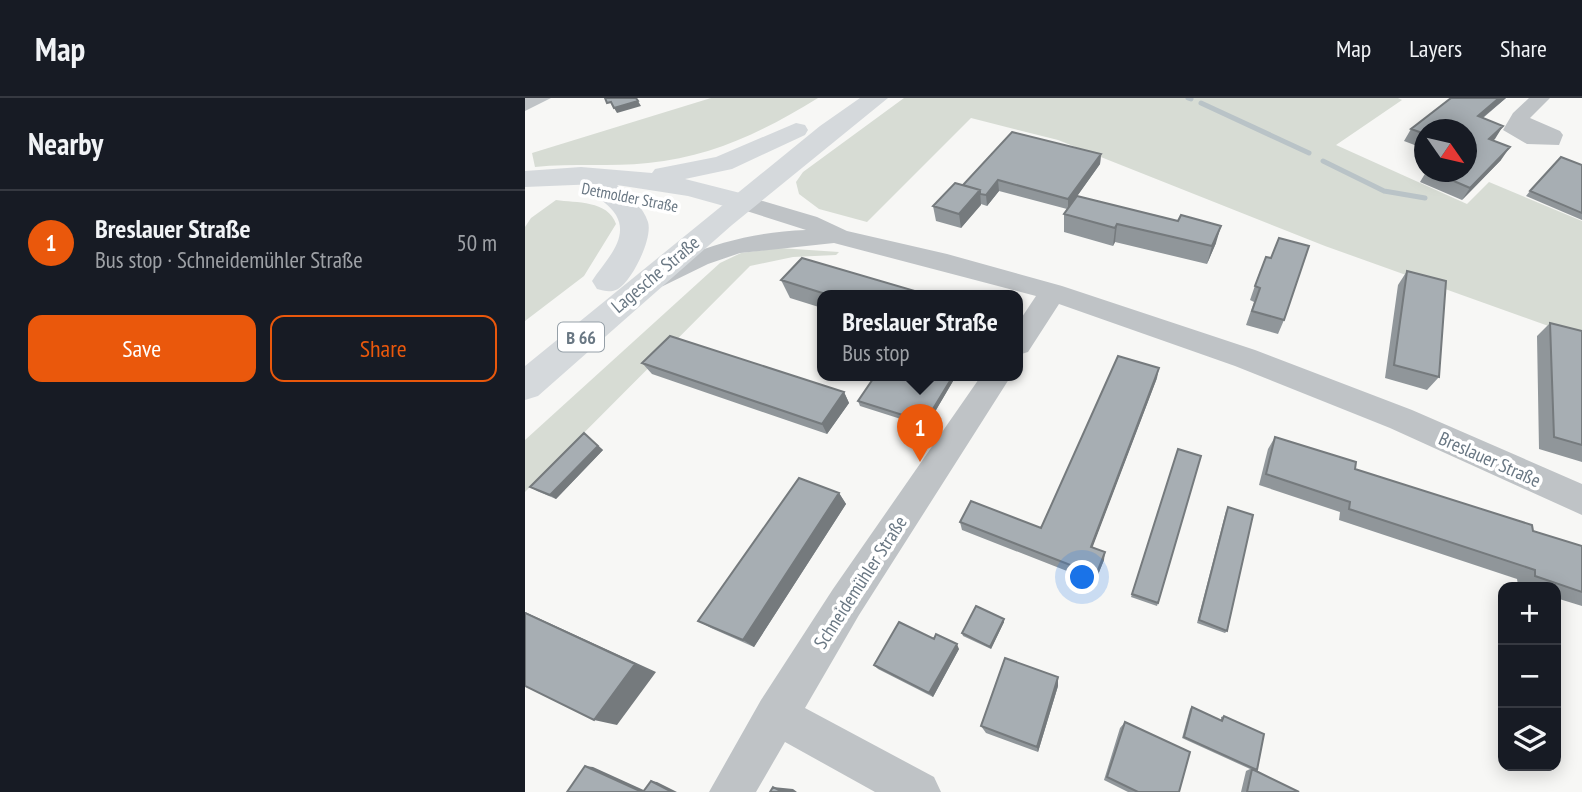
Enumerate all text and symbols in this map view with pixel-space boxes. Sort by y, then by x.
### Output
text: Map [35,27,85,70]
text: Map [1336,33,1371,64]
text: Layers [1409,33,1462,64]
text: Share [1500,33,1547,64]
north arrow [1414,119,1477,182]
text: Nearby [28,124,103,163]
street label: Detmolder Straße [580,178,680,216]
text: Breslauer Straße [95,212,251,245]
text: 1 [46,228,57,257]
text: 50 m [456,228,497,257]
street label: Lagesche Straße [606,230,704,318]
text: Bus stop · Schneidemühler Straße [95,245,363,274]
popup [817,290,1023,381]
text: Breslauer Straße [842,305,998,338]
button: Save [28,315,256,382]
button: Share [270,315,497,382]
road number: B 66 [558,323,604,352]
text: Bus stop [842,338,909,367]
pin: 1 [897,404,943,462]
street label: Breslauer Straße [1435,426,1545,492]
street label: Schneidemühler Straße [808,511,912,653]
your location [1065,560,1099,594]
map controls [1498,582,1561,771]
button: + [1498,582,1561,645]
button: − [1498,645,1561,708]
button: layers [1498,708,1561,771]

